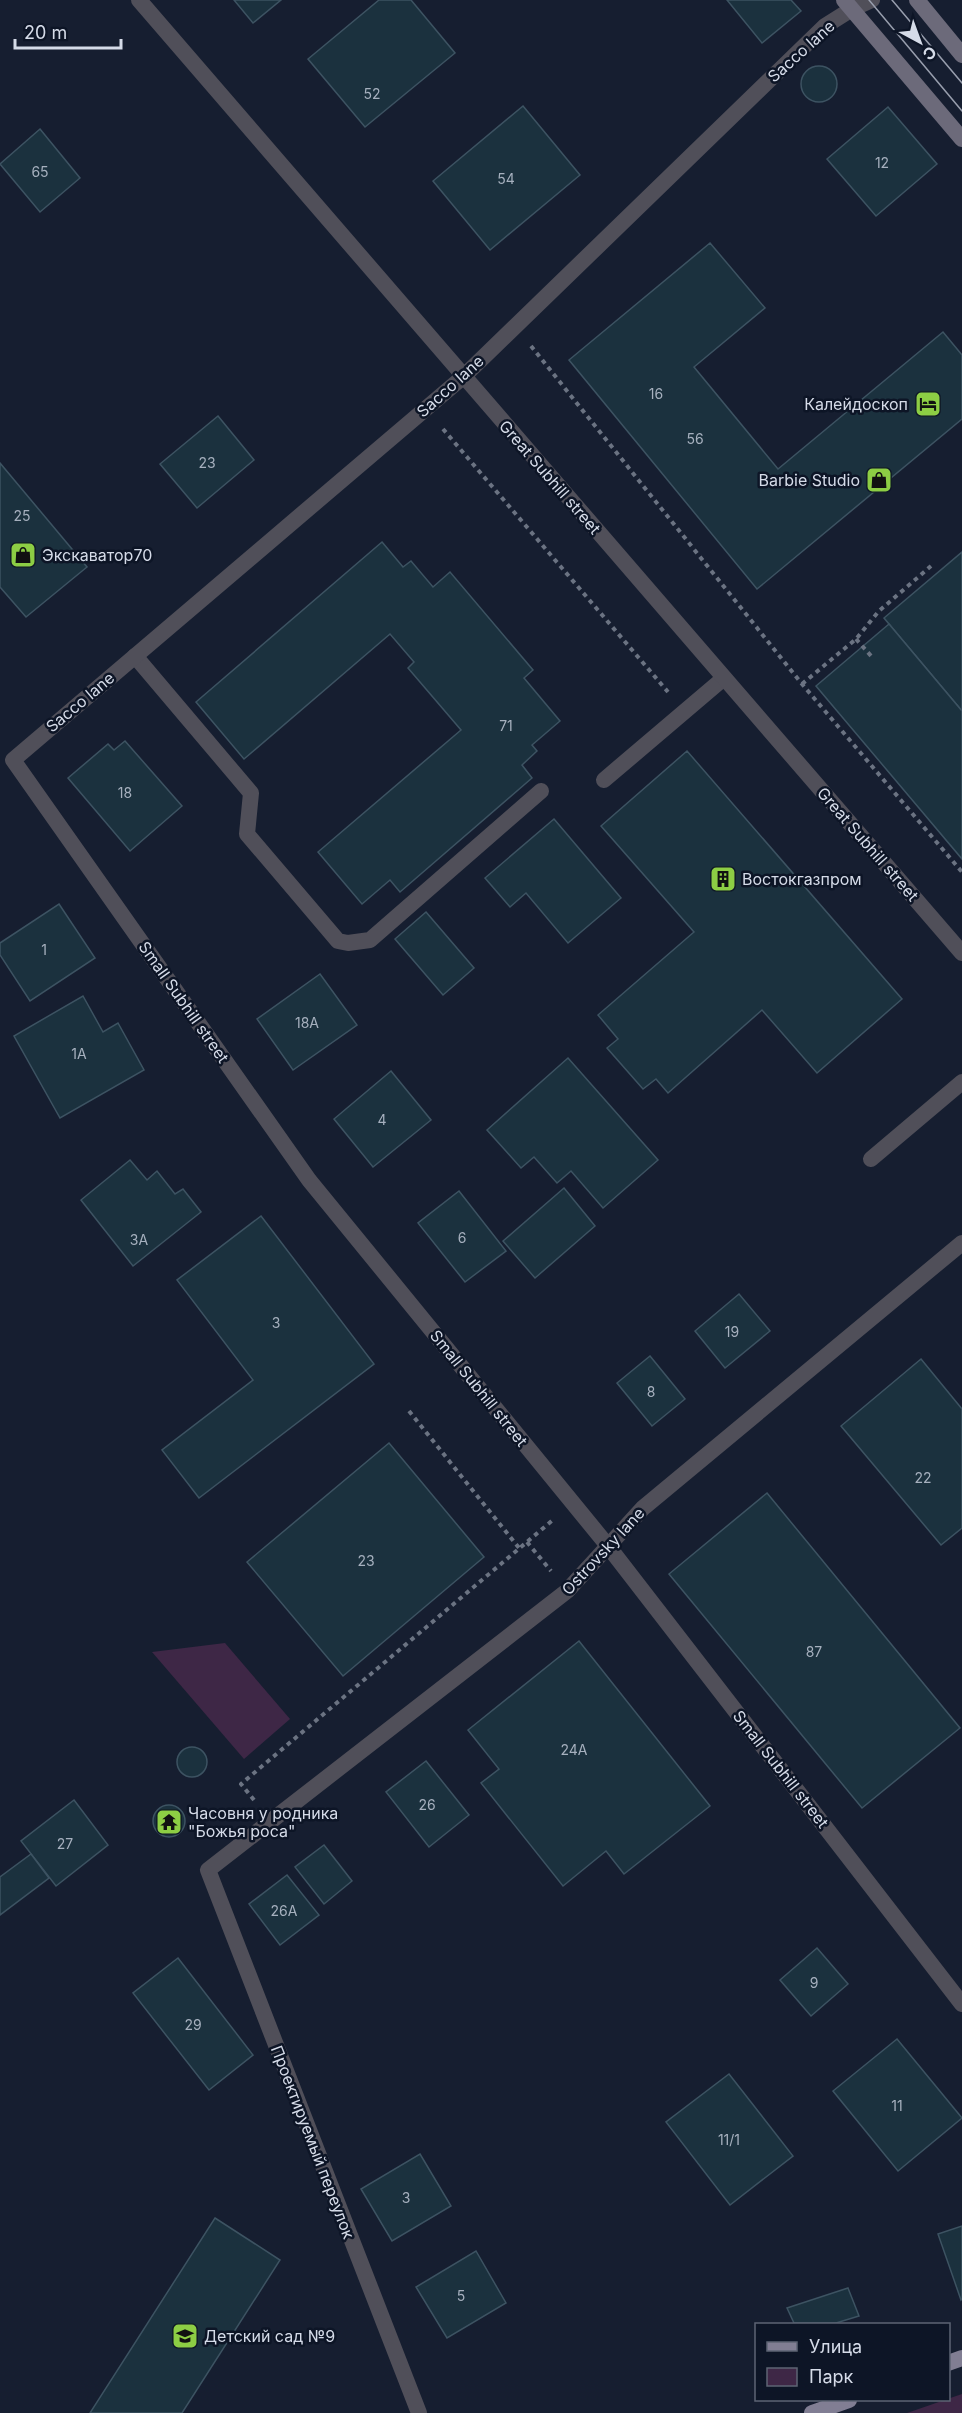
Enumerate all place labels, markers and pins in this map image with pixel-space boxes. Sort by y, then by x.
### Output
hotel icon: Калейдоскоп [913,389,943,419]
place label: Калейдоскоп [804,394,908,414]
shop icon: Barbie Studio [864,465,894,495]
place label: Barbie Studio [759,470,860,490]
shop icon: Экскаватор70 [8,540,38,570]
place label: Экскаватор70 [42,545,152,565]
building icon: Востокгазпром [708,864,738,894]
place label: Востокгазпром [742,869,862,889]
place label: Часовня у родника "Божья роса" [188,1803,338,1841]
temple icon: Часовня у родника "Божья роса" [154,1807,184,1837]
school or university icon: Детский сад №9 [170,2321,200,2351]
place label: Детский сад №9 [204,2326,335,2346]

